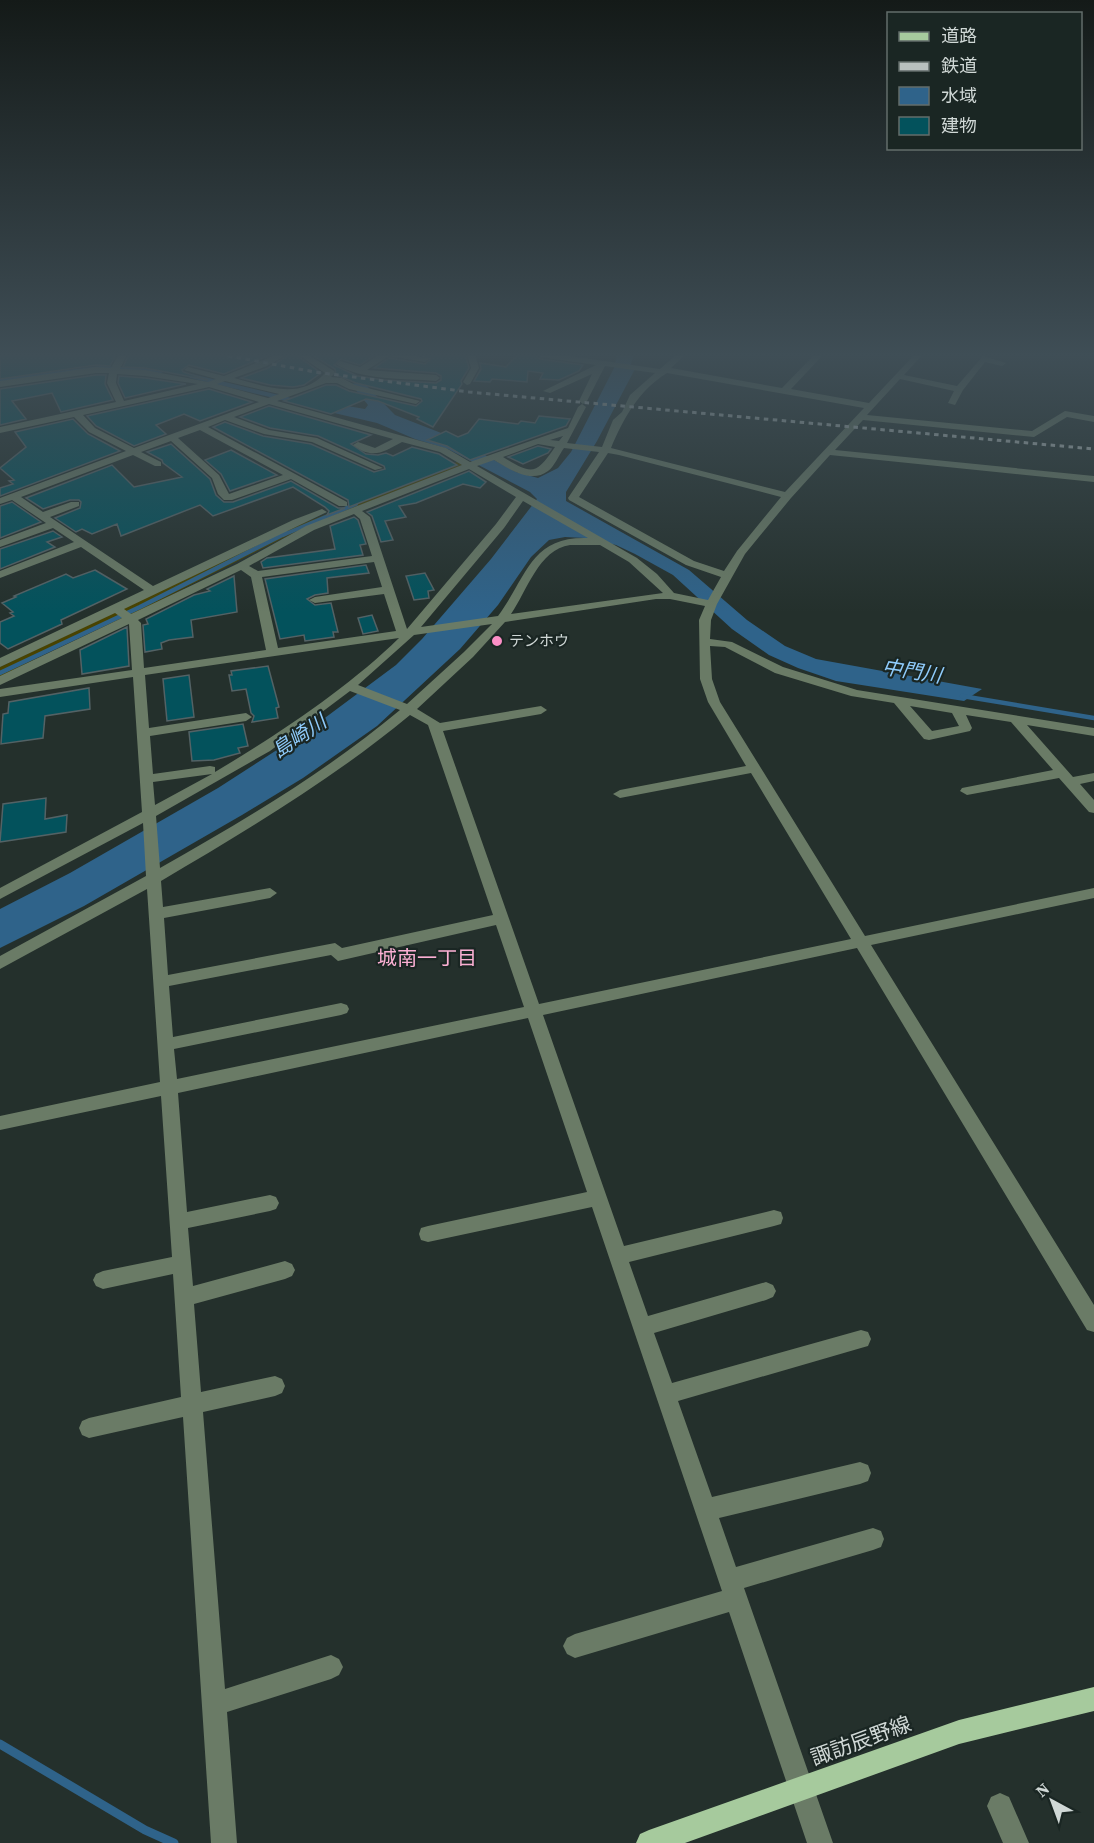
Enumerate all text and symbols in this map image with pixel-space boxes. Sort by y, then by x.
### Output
legend [887,12,1082,150]
text: 道路 [941,23,977,48]
text: 鉄道 [941,53,977,78]
text: 水域 [941,83,977,108]
text: 建物 [941,113,977,138]
place label: テンホウ [509,630,569,651]
marker: テンホウ [490,634,504,648]
water label: 中門川 [880,652,946,690]
water label: 島崎川 [266,706,333,764]
district label: 城南一丁目 [377,944,477,972]
street label: 諏訪辰野線 [807,1709,915,1772]
north arrow [1022,1771,1082,1831]
text: N [1031,1777,1054,1802]

